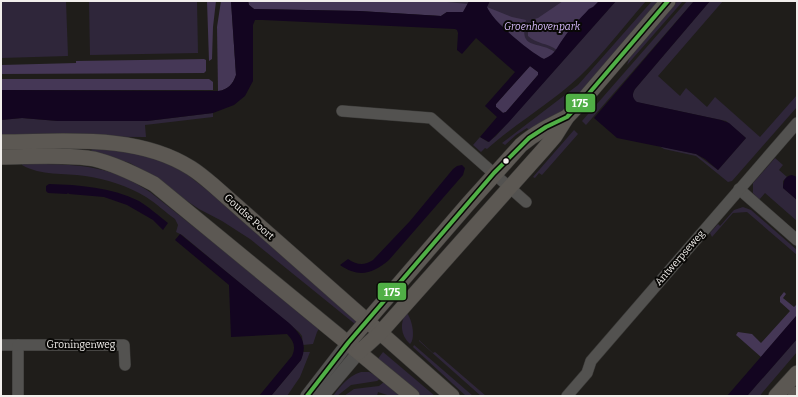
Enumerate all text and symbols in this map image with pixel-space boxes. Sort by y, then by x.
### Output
park label: Groenhovenpark [504,21,581,33]
line badge: 175 [565,93,596,113]
text: 175 [572,97,588,110]
unlabelled marker [501,156,511,166]
street label: Goudse Poort [222,192,277,243]
street label: Antwerpseweg [653,228,707,288]
line badge: 175 [377,282,407,301]
text: 175 [384,286,400,299]
street label: Groningenweg [47,339,116,351]

